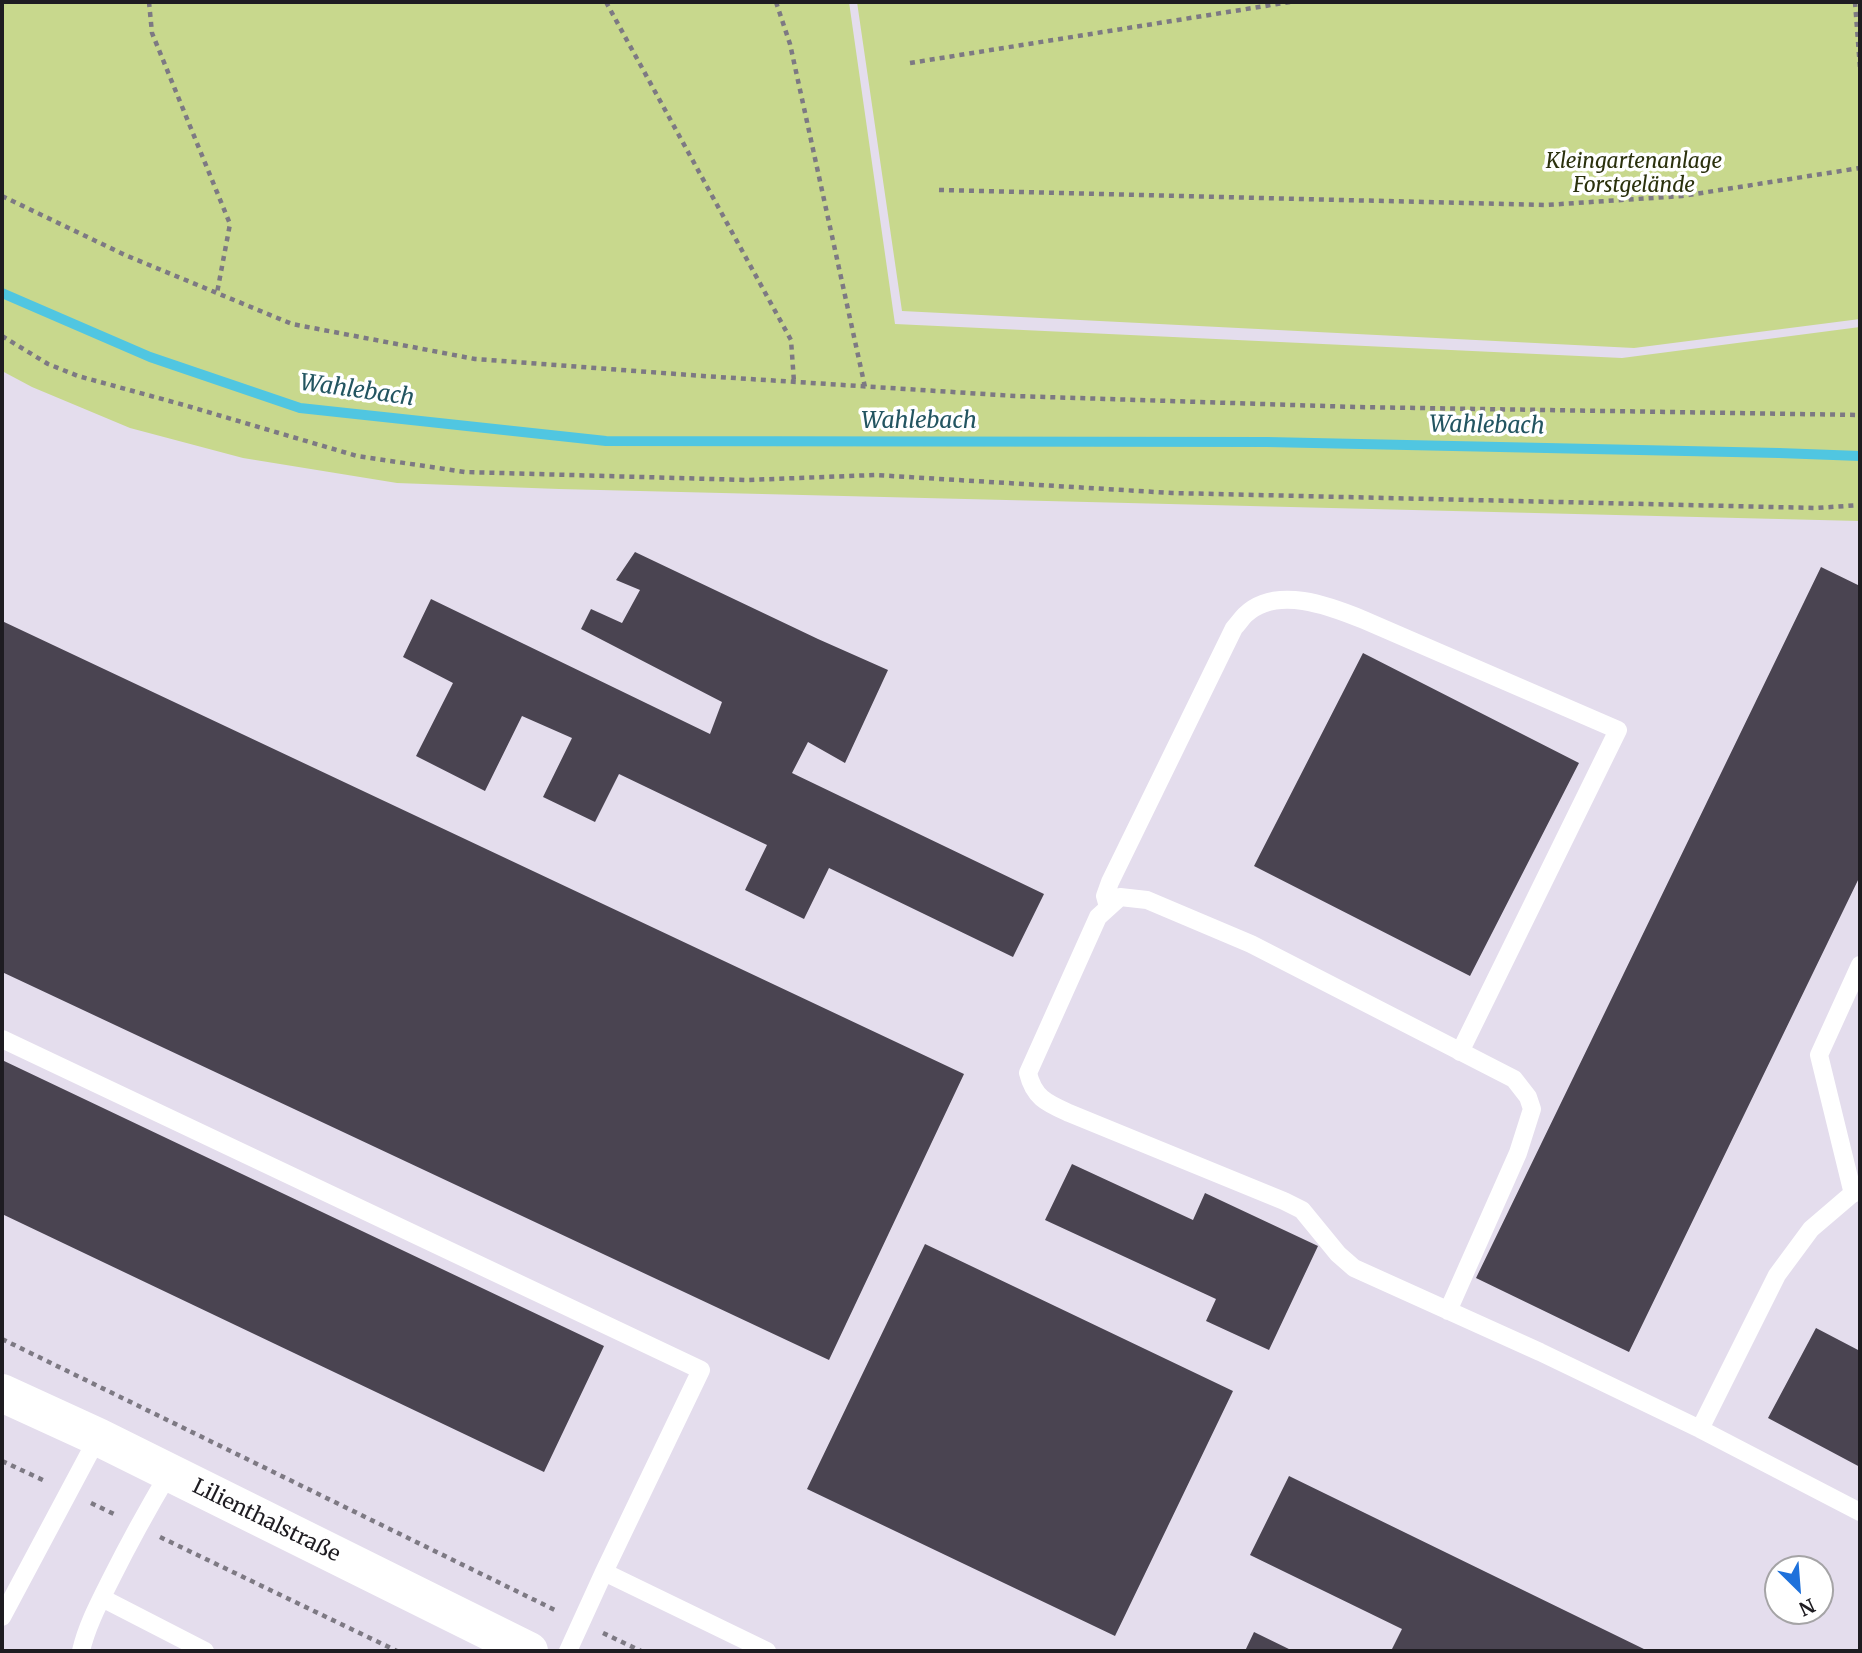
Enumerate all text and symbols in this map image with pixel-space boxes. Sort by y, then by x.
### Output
park label: Kleingartenanlage Forstgelände [1546,149,1722,199]
water label: Wahlebach [298,369,416,413]
water label: Wahlebach [861,407,977,435]
water label: Wahlebach [1429,411,1545,441]
street label: Lilienthalstraße [188,1474,344,1568]
north arrow [1764,1555,1834,1625]
text: N [1795,1593,1819,1621]

